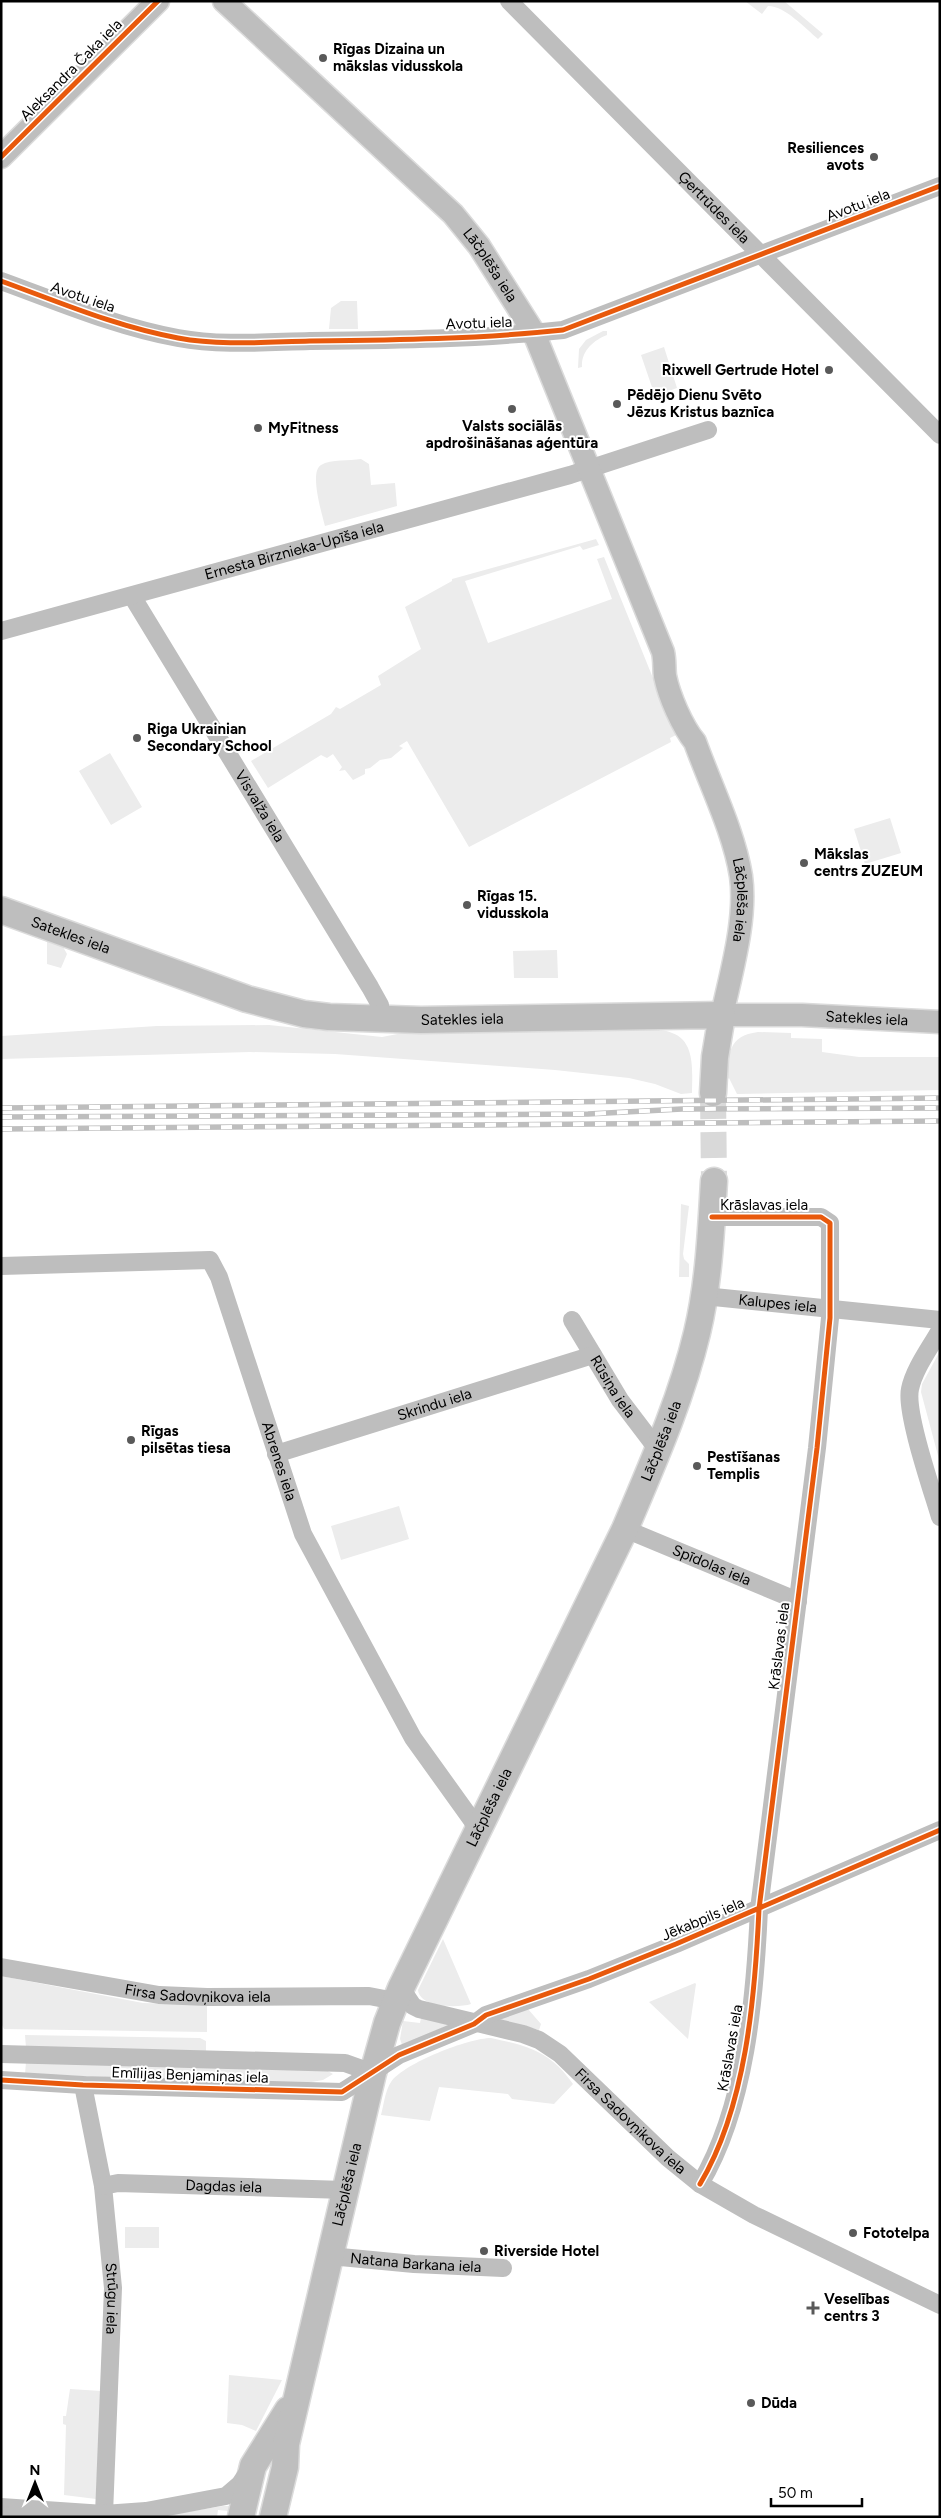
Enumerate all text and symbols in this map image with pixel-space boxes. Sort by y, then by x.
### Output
street label: Aleksandra Čaka iela [16,15,126,125]
place label: Rīgas Dizaina un mākslas vidusskola [333,40,463,75]
marker: Rīgas Dizaina un mākslas vidusskola [317,52,329,64]
place label: Resiliences avots [787,139,864,174]
marker: Resiliences avots [868,151,880,163]
street label: Ģertrūdes iela [674,168,754,247]
street label: Avotu iela [824,185,892,225]
street label: Lāčplēša iela [459,224,521,305]
street label: Avotu iela [49,278,117,316]
street label: Avotu iela [445,313,513,333]
place label: Rixwell Gertrude Hotel [662,361,819,379]
marker: Rixwell Gertrude Hotel [823,364,835,376]
place label: Pēdējo Dienu Svēto Jēzus Kristus baznīca [627,386,774,421]
marker: Pēdējo Dienu Svēto Jēzus Kristus baznīca [611,398,623,410]
marker: Valsts sociālās apdrošināšanas aģentūra [506,403,518,415]
place label: Valsts sociālās apdrošināšanas aģentūra [426,417,598,452]
place label: MyFitness [268,419,339,437]
marker: MyFitness [252,422,264,434]
street label: Ernesta Birznieka-Upīša iela [203,518,386,584]
place label: Riga Ukrainian Secondary School [147,720,272,755]
marker: Riga Ukrainian Secondary School [131,732,143,744]
street label: Visvalža iela [231,767,289,845]
place label: Mākslas centrs ZUZEUM [814,845,923,880]
street label: Lāčplēša iela [729,856,751,944]
marker: Mākslas centrs ZUZEUM [798,857,810,869]
place label: Rīgas 15. vidusskola [477,887,549,922]
marker: Rīgas 15. vidusskola [461,899,473,911]
street label: Satekles iela [29,913,113,958]
street label: Satekles iela [825,1007,909,1029]
street label: Satekles iela [421,1010,504,1029]
street label: Krāslavas iela [720,1196,808,1214]
street label: Kalupes iela [737,1291,818,1316]
street label: Rūsiņa iela [586,1352,639,1421]
street label: Skrindu iela [395,1384,474,1425]
street label: Lāčplēša iela [637,1398,685,1484]
street label: Abrenes iela [258,1419,300,1503]
place label: Rīgas pilsētas tiesa [141,1422,231,1457]
marker: Rīgas pilsētas tiesa [125,1434,137,1446]
place label: Pestīšanas Templis [707,1448,780,1483]
marker: Pestīšanas Templis [691,1460,703,1472]
street label: Spīdolas iela [670,1541,754,1589]
street label: Krāslavas iela [765,1601,793,1691]
street label: Lāčplēša iela [462,1765,516,1850]
street label: Jēkabpils iela [659,1893,747,1945]
street label: Firsa Sadovņikova iela [123,1980,271,2006]
street label: Krāslavas iela [713,2003,747,2093]
street label: Emīlijas Benjamiņas iela [111,2063,269,2087]
street label: Firsa Sadovņikova iela [571,2064,690,2178]
street label: Lāčplēša iela [328,2141,365,2228]
street label: Dagdas iela [185,2176,262,2196]
place label: Fototelpa [863,2224,929,2242]
marker: Fototelpa [847,2227,859,2239]
place label: Riverside Hotel [494,2242,599,2260]
marker: Riverside Hotel [478,2245,490,2257]
street label: Natana Barkana iela [349,2249,482,2276]
street label: Strūgu iela [102,2262,122,2335]
place label: Veselības centrs 3 [824,2290,889,2325]
marker: Veselības centrs 3 [806,2301,820,2315]
place label: Dūda [761,2394,797,2412]
marker: Dūda [745,2397,757,2409]
north arrow [10,2458,60,2508]
text: N [30,2462,40,2479]
scale bar [771,2476,862,2508]
text: 50 m [778,2484,813,2502]

